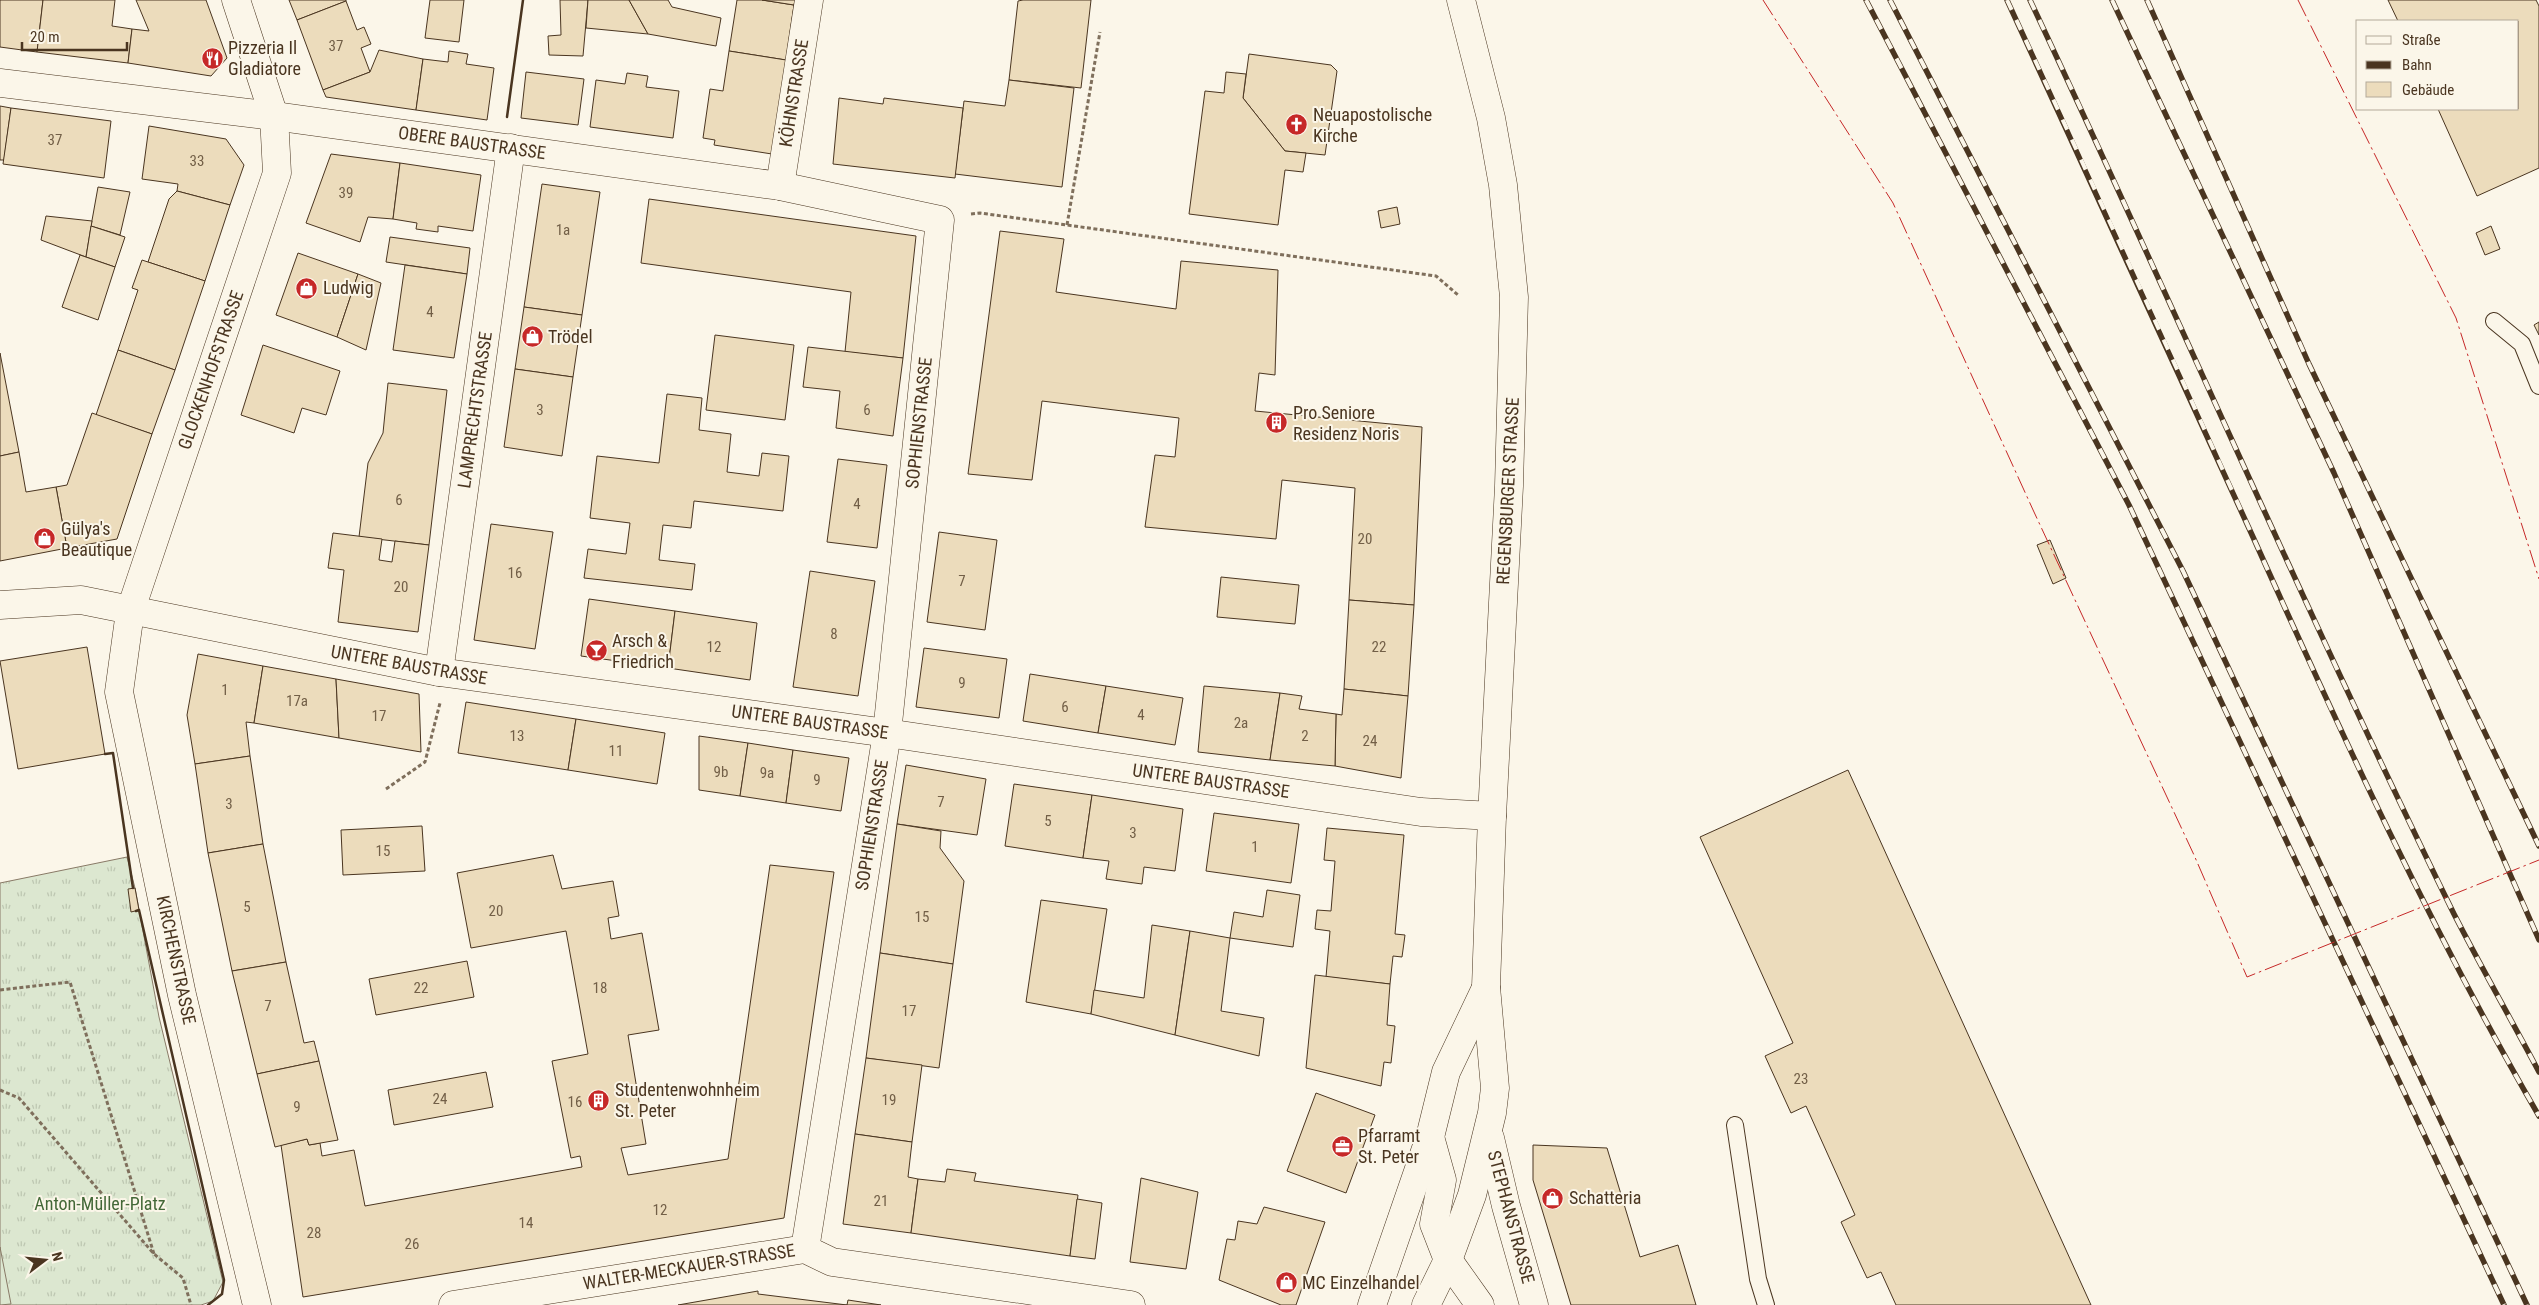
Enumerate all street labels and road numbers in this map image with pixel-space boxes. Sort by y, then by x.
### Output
street label: KÖHNSTRASSE [775,37,812,148]
street label: OBERE BAUSTRASSE [397,122,547,163]
street label: GLOCKENHOFSTRASSE [174,288,248,452]
street label: LAMPRECHTSTRASSE [453,330,496,490]
street label: SOPHIENSTRASSE [901,356,936,490]
street label: REGENSBURGER STRASSE [1492,397,1523,585]
street label: UNTERE BAUSTRASSE [329,640,489,689]
street label: UNTERE BAUSTRASSE [730,700,890,743]
street label: SOPHIENSTRASSE [851,758,892,892]
street label: UNTERE BAUSTRASSE [1131,759,1291,802]
street label: KIRCHENSTRASSE [153,893,200,1026]
street label: STEPHANSTRASSE [1484,1148,1539,1286]
street label: WALTER-MECKAUER-STRASSE [581,1239,796,1294]

